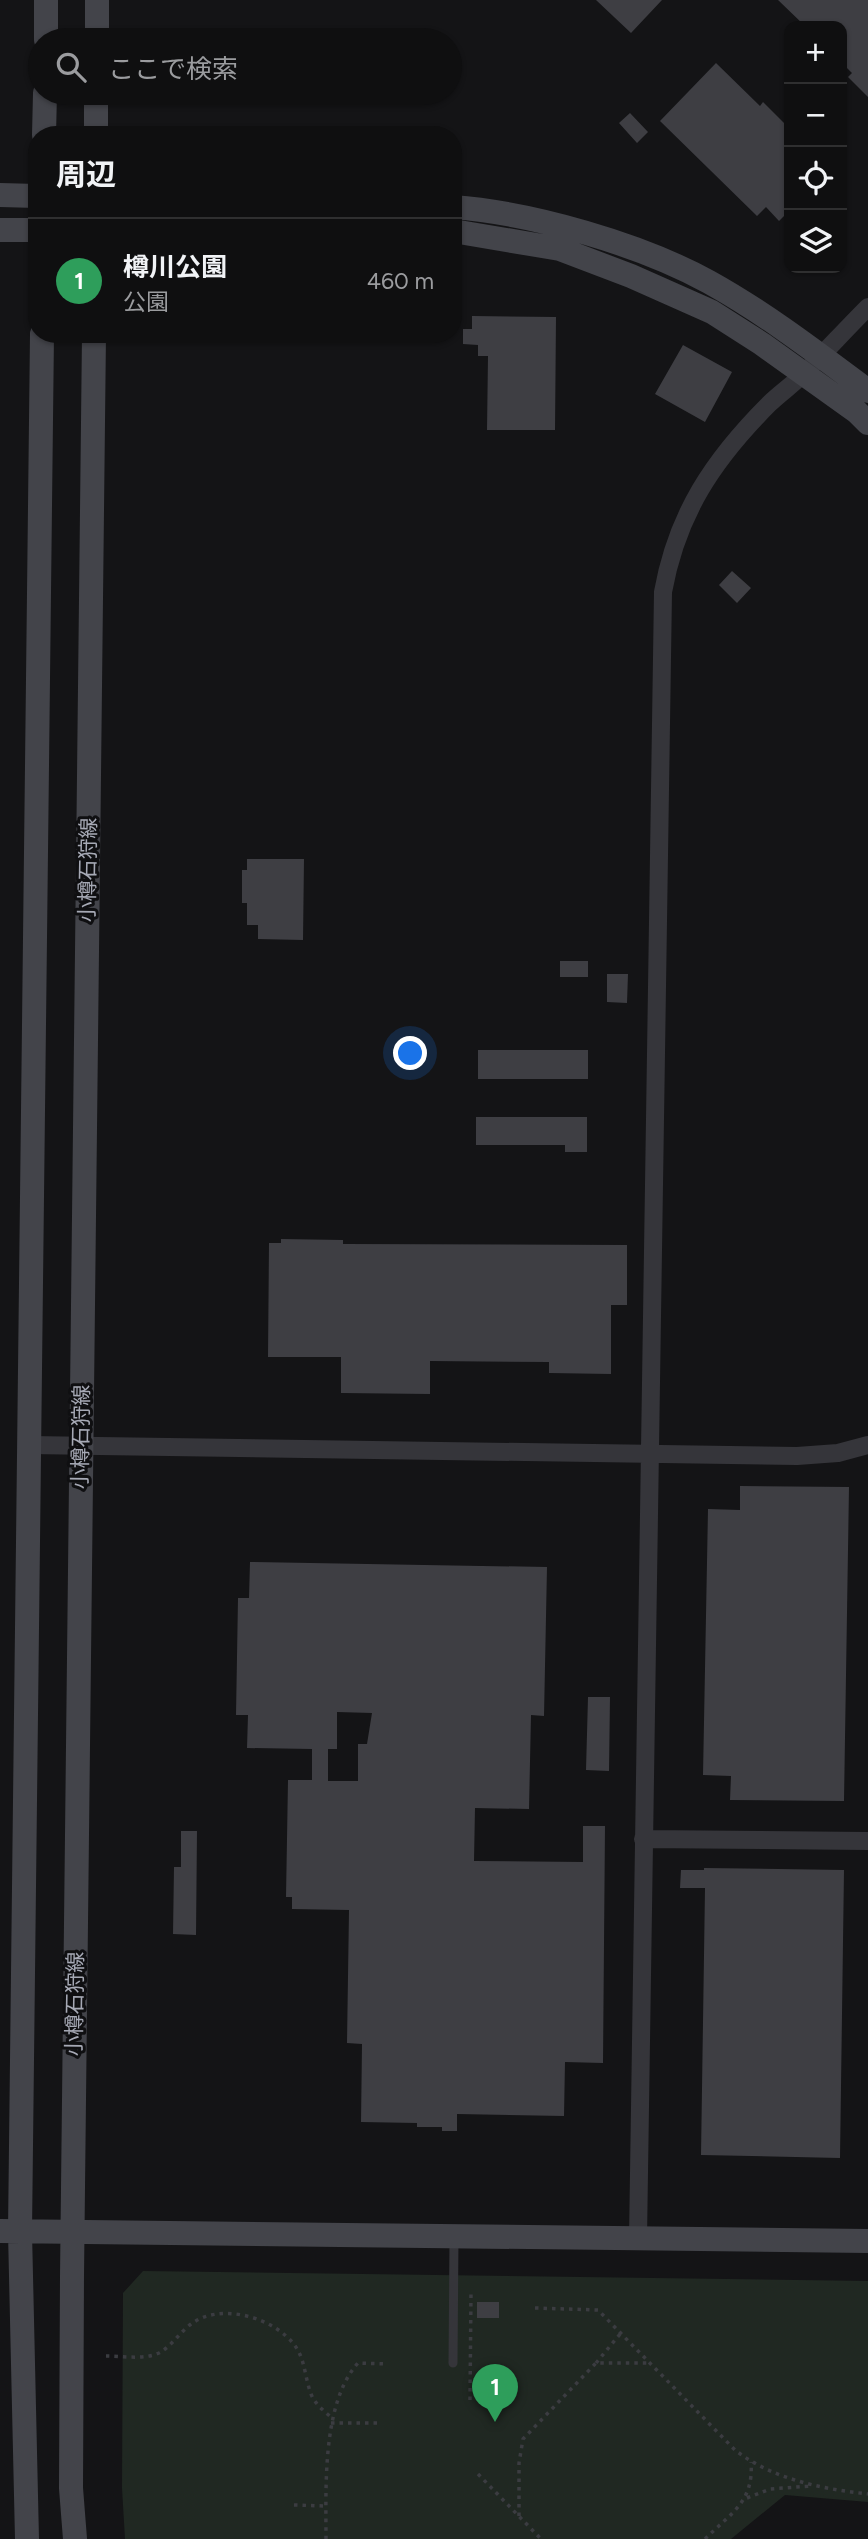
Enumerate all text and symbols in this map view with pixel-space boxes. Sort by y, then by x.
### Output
map controls [784,21,847,273]
button: + [784,21,847,84]
search box [28,28,462,105]
icon: search [52,48,90,86]
text: ここで検索 [108,53,238,85]
button: − [784,84,847,147]
button: locate [784,147,847,210]
text: 周辺 [56,156,116,193]
button: layers [784,210,847,273]
text: 樽川公園 [123,251,227,283]
text: 1 [74,267,84,295]
text: 460 m [367,267,434,295]
text: 公園 [123,288,169,316]
street label: 小樽石狩線 [74,817,101,923]
your location [393,1036,427,1070]
street label: 小樽石狩線 [67,1384,94,1490]
street label: 小樽石狩線 [61,1951,88,2057]
pin: 1 [472,2364,518,2422]

